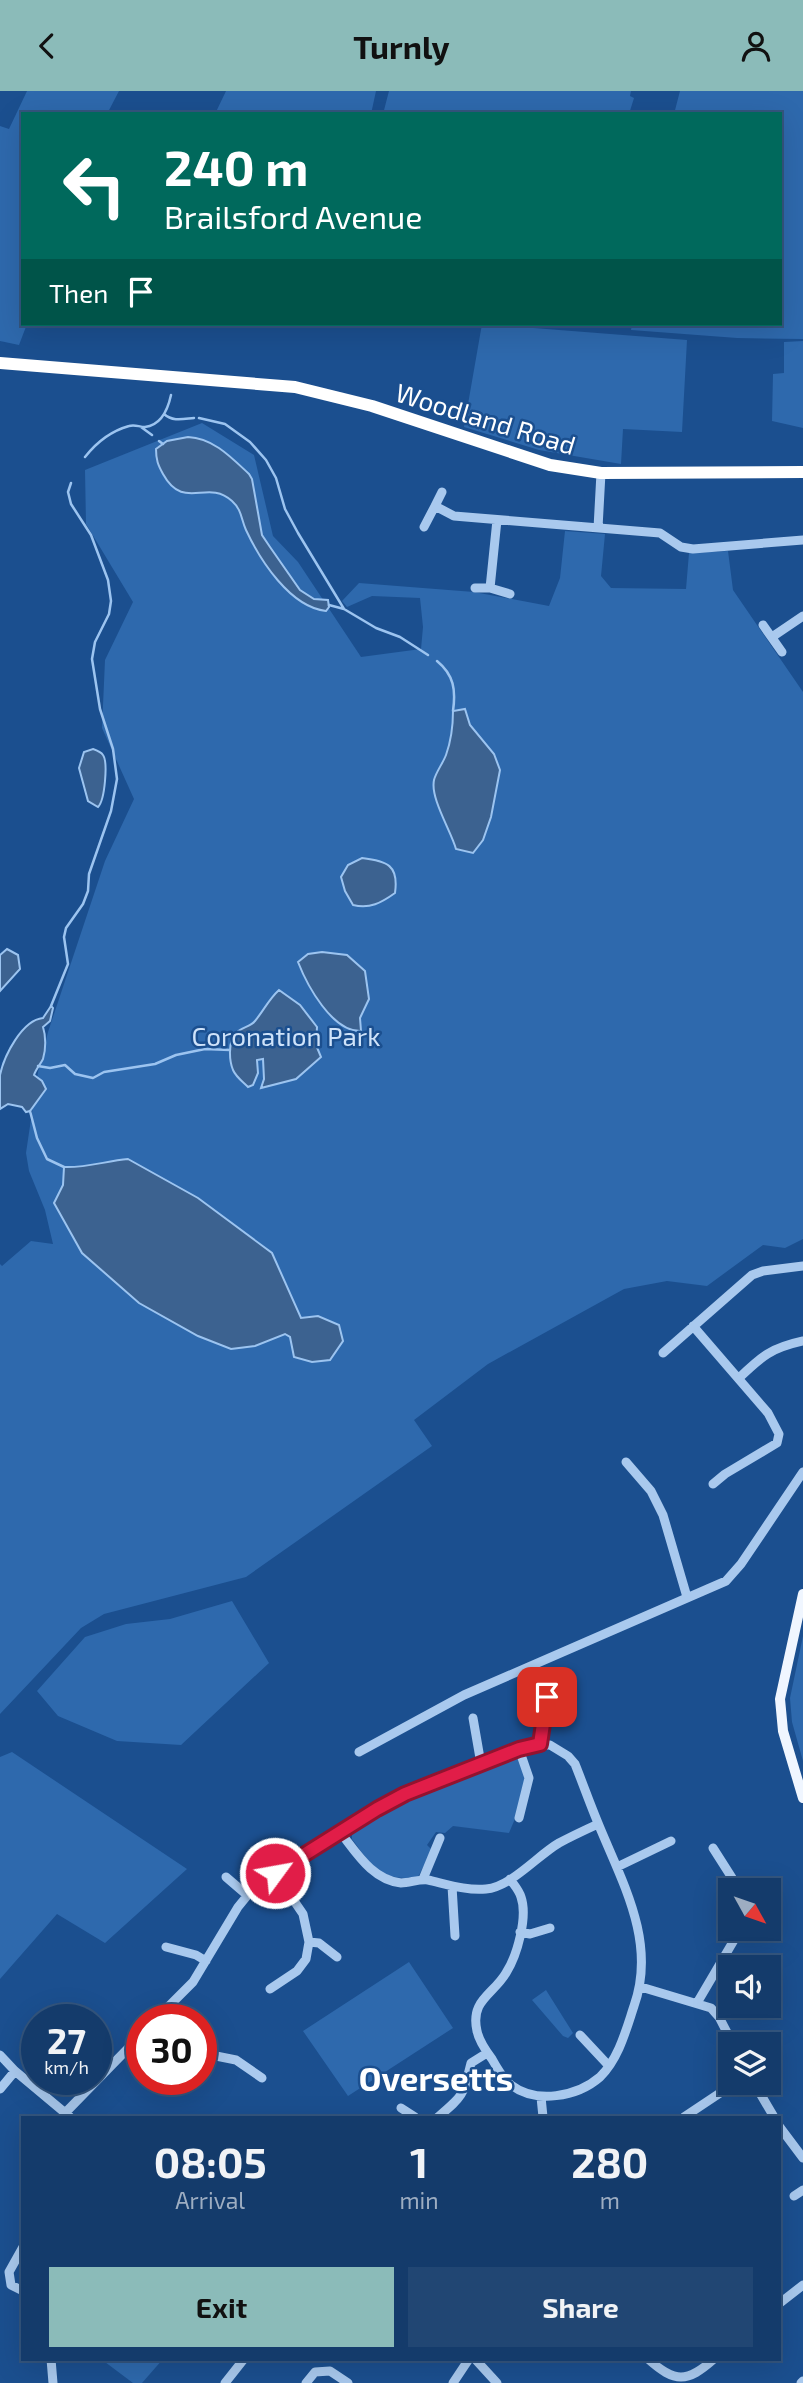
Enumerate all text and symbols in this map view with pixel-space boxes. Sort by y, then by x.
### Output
icon: back [28,27,66,65]
text: Turnly [353,27,450,65]
icon: person [737,27,775,65]
text: 240 m [164,137,308,196]
icon: left [49,140,140,231]
text: Brailsford Avenue [164,197,422,235]
icon: arrive [122,273,160,311]
text: Then [49,277,108,308]
street label: Woodland Road [392,376,580,460]
park label: Coronation Park [191,1020,381,1051]
pin [517,1667,577,1727]
icon: arrive [528,1678,566,1716]
position arrow [238,1836,312,1910]
north arrow [718,1878,780,1941]
map controls [718,1878,781,2095]
button: sound [718,1955,781,2018]
speed limit sign: 30 [126,2004,217,2095]
text: 27 [47,2019,86,2061]
button: layers [718,2032,781,2095]
text: km/h [44,2056,89,2078]
district label: Oversetts [359,2058,513,2098]
text: 08:05 [154,2136,267,2186]
text: 1 [410,2136,428,2186]
text: 280 [571,2136,648,2186]
text: Arrival [175,2186,245,2214]
text: min [399,2186,439,2214]
text: m [600,2186,620,2214]
button: Exit [49,2267,394,2347]
button: Share [408,2267,753,2347]

